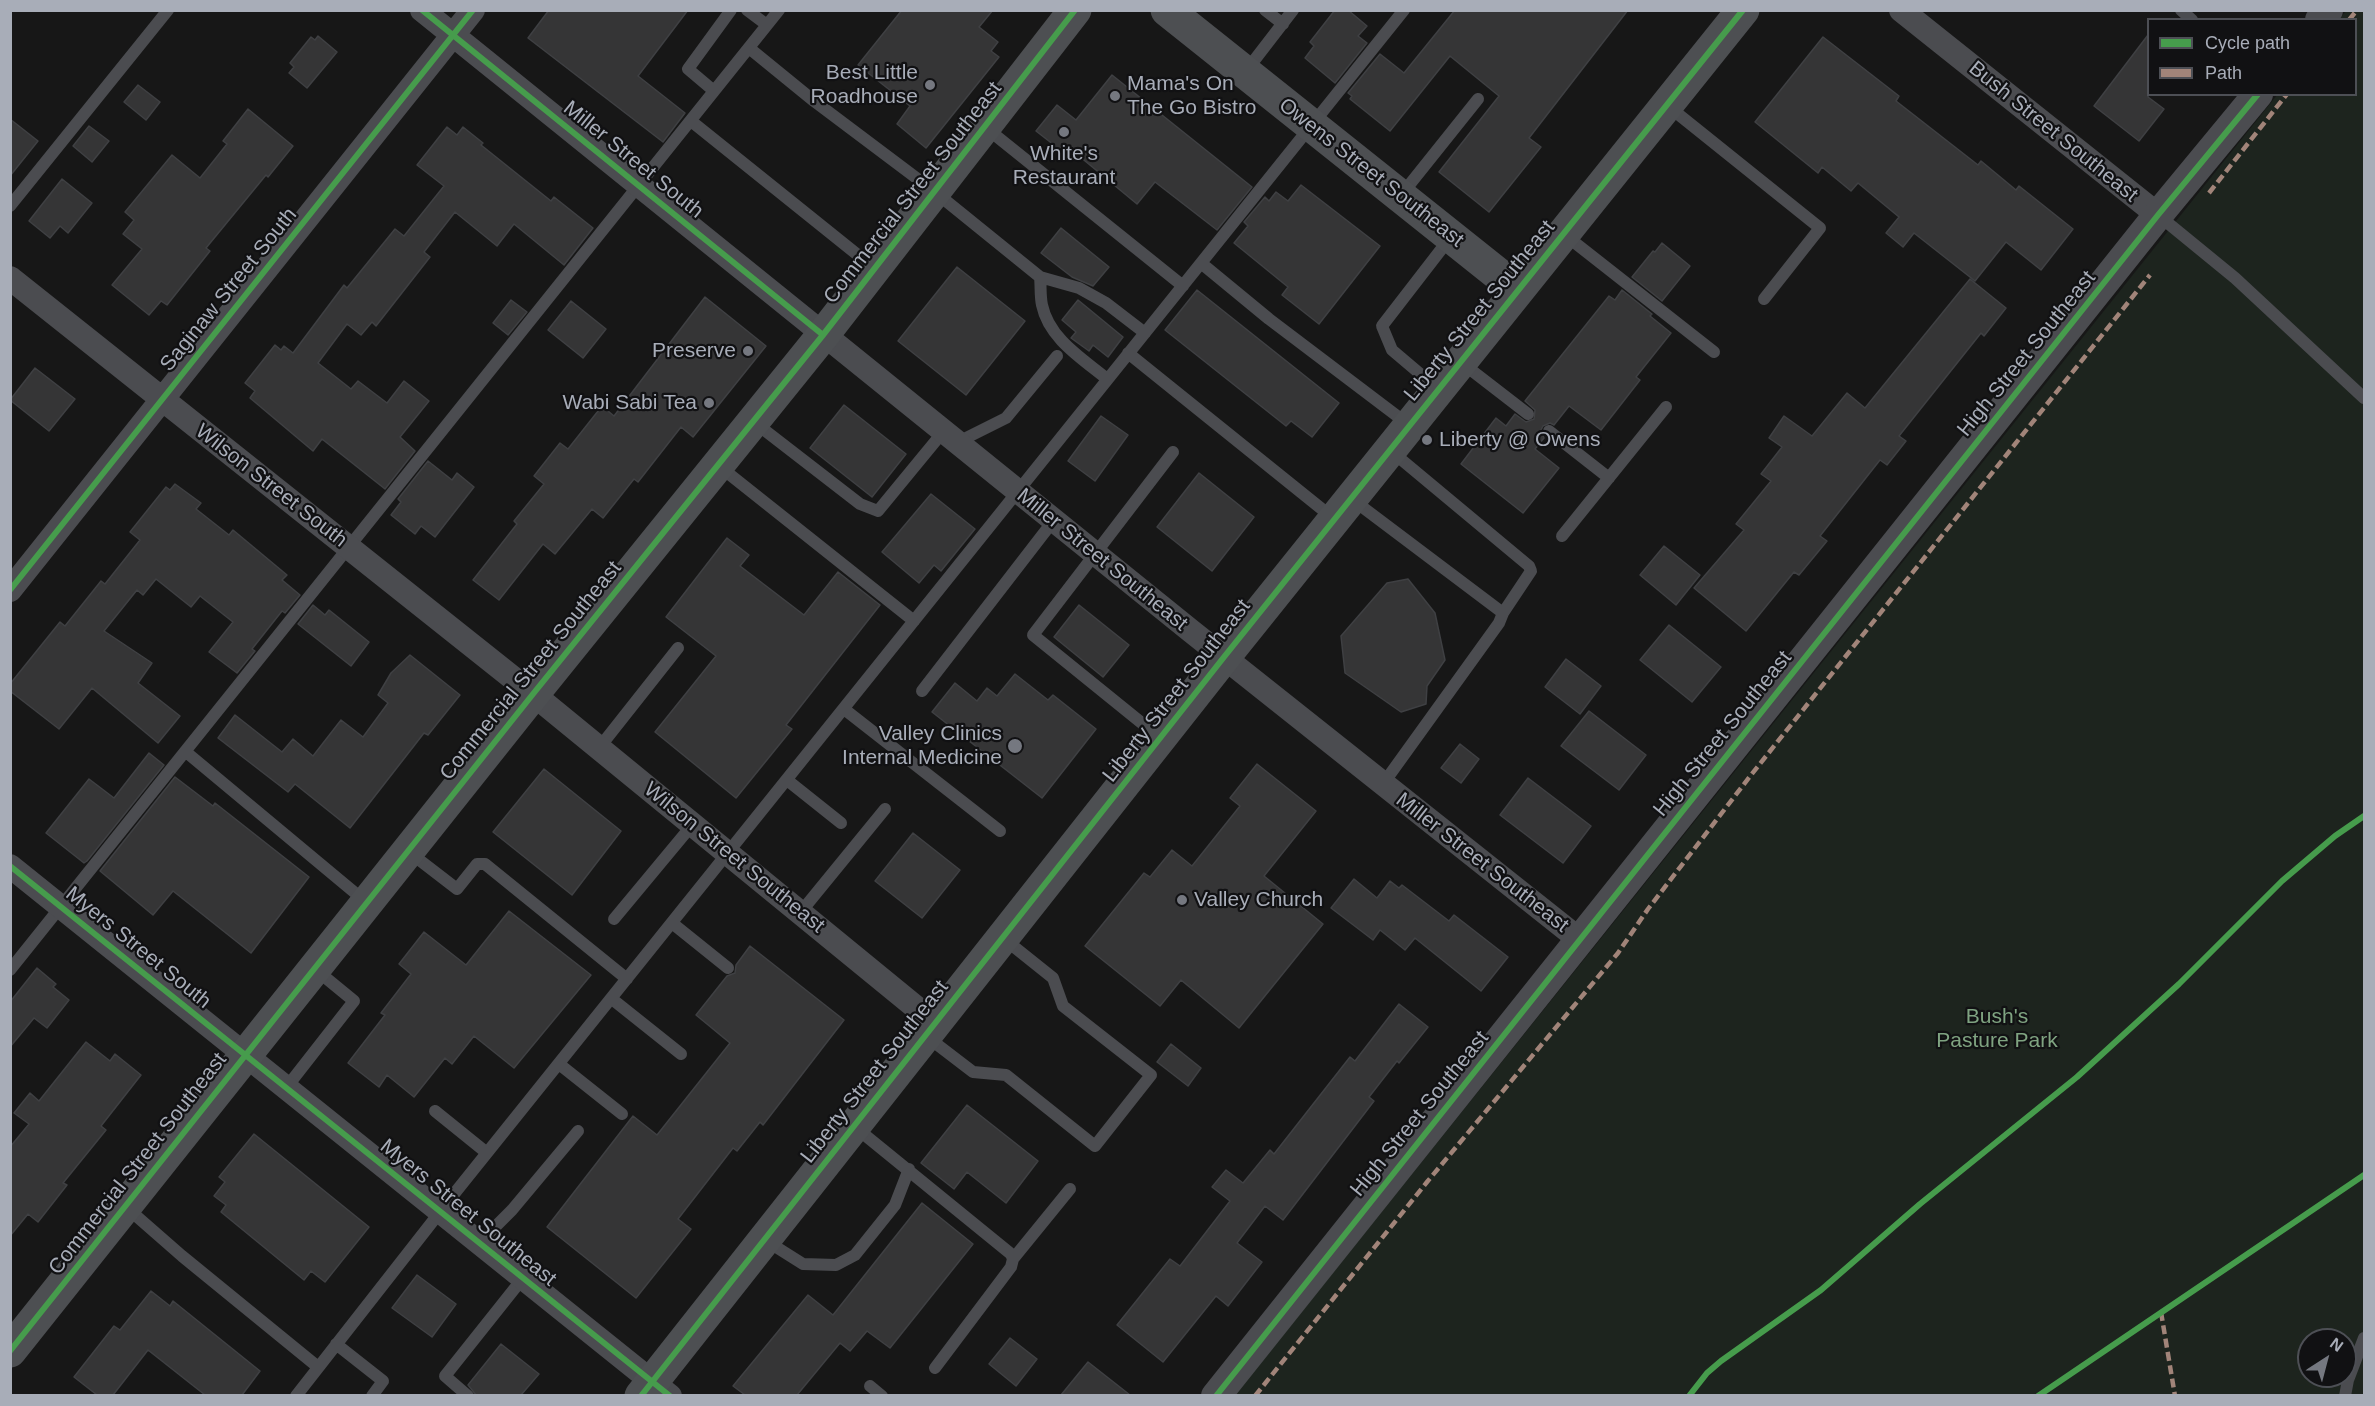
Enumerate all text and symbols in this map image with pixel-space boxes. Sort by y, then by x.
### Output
legend [2147,18,2357,96]
text: Cycle path [2205,33,2290,53]
street label: Bush Street Southeast [1963,56,2143,208]
place label: Best Little Roadhouse [811,60,918,110]
text: Path [2205,63,2242,83]
place label: Mama's On The Go Bistro [1127,71,1257,121]
street label: Commercial Street Southeast [819,77,1007,309]
marker: Best Little Roadhouse [923,78,937,92]
marker: Mama's On The Go Bistro [1108,89,1122,103]
street label: Owens Street Southeast [1274,93,1468,253]
street label: Miller Street South [558,96,708,224]
marker: White's Restaurant [1057,125,1071,139]
place label: White's Restaurant [1013,141,1115,191]
street label: Saginaw Street South [155,203,303,377]
street label: Liberty Street Southeast [1399,216,1561,406]
street label: High Street Southeast [1953,266,2101,442]
place label: Preserve [652,338,736,364]
marker: Preserve [741,344,755,358]
place label: Wabi Sabi Tea [562,390,697,416]
marker: Wabi Sabi Tea [702,396,716,410]
street label: Wilson Street South [190,419,352,553]
place label: Liberty @ Owens [1439,427,1600,453]
marker: Liberty @ Owens [1420,433,1434,447]
street label: Miller Street Southeast [1012,483,1192,637]
street label: Commercial Street Southeast [435,556,627,786]
street label: Liberty Street Southeast [1098,594,1256,788]
street label: High Street Southeast [1649,646,1797,822]
place label: Valley Clinics Internal Medicine [842,721,1002,771]
marker: Valley Clinics Internal Medicine [1006,737,1024,755]
street label: Wilson Street Southeast [639,777,829,939]
street label: Miller Street Southeast [1391,788,1573,938]
street label: Myers Street South [60,882,216,1014]
place label: Valley Church [1194,887,1323,913]
marker: Valley Church [1175,893,1189,907]
street label: Liberty Street Southeast [796,975,954,1169]
park label: Bush's Pasture Park [1936,1004,2058,1054]
street label: High Street Southeast [1346,1026,1494,1202]
street label: Commercial Street Southeast [44,1048,232,1280]
street label: Myers Street Southeast [375,1134,561,1292]
north arrow [2297,1328,2357,1388]
text: N [2327,1334,2346,1355]

